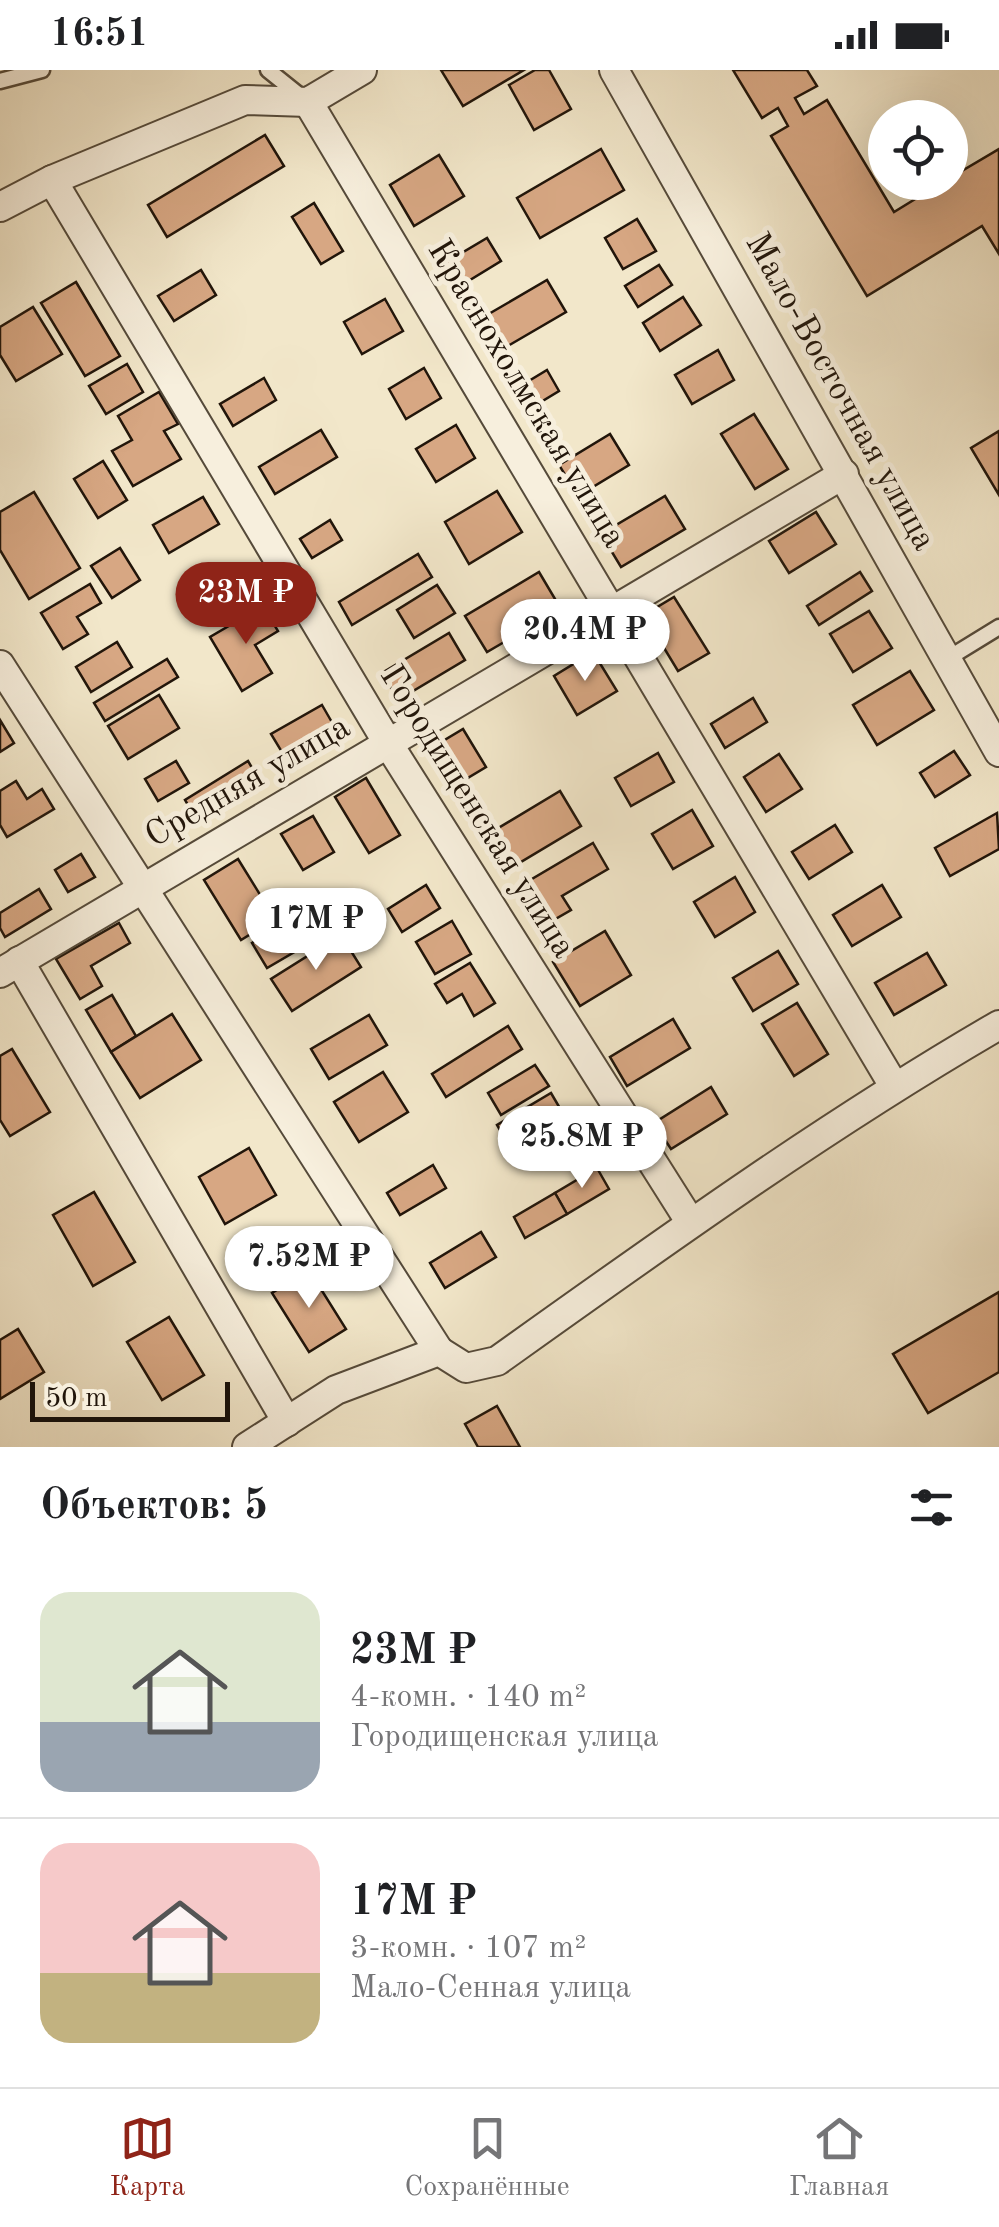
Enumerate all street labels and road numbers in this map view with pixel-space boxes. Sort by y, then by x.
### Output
street label: Мало-Восточная улица [738,228,942,556]
street label: Краснохолмская улица [420,234,632,554]
street label: Городищенская улица [373,660,581,964]
street label: Средняя улица [140,709,356,855]

